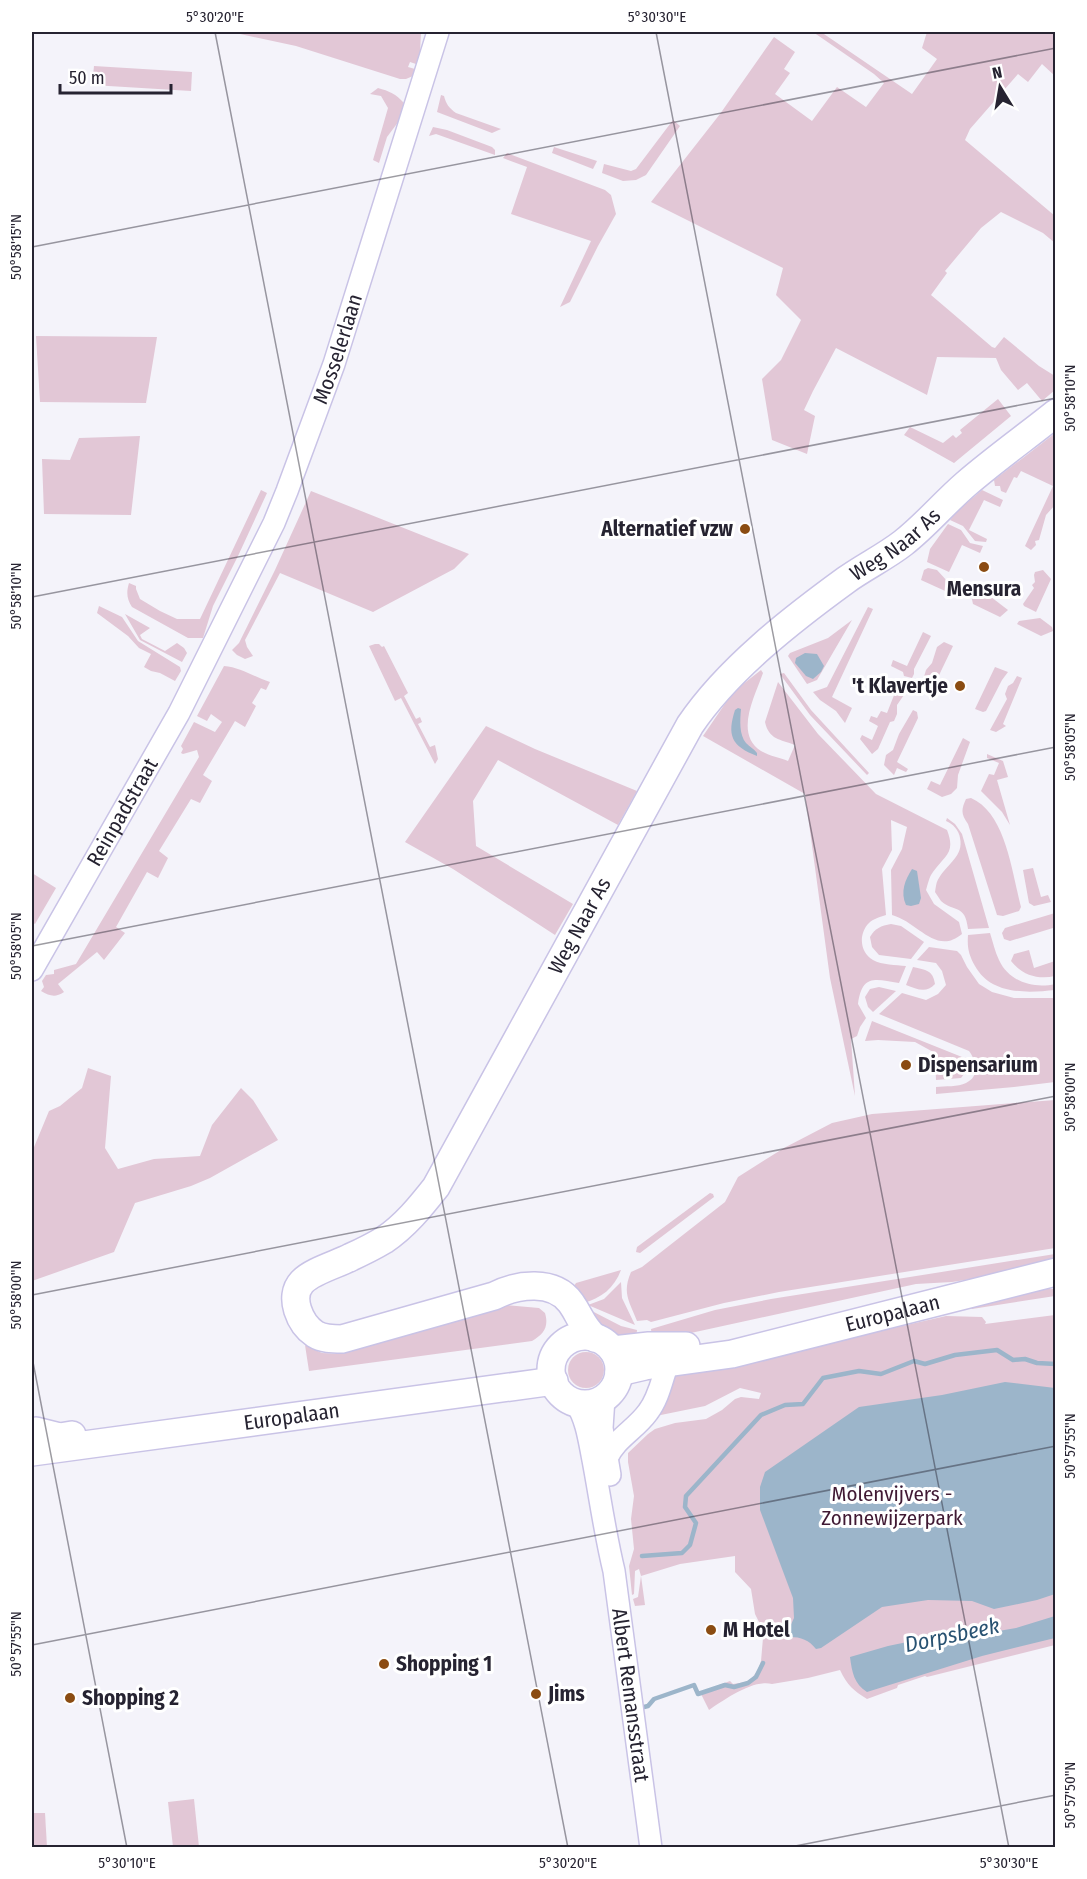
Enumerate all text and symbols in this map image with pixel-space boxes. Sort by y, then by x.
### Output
text: 5°30'20"E [186,8,244,26]
text: 5°30'30"E [628,8,686,26]
scale bar [60,57,171,95]
north arrow [970,57,1030,117]
text: N [991,63,1004,83]
text: 50 m [69,67,105,89]
text: 50°58'15"N [7,214,25,280]
street label: Mosselerlaan [307,291,368,408]
text: 50°58'10"N [1061,364,1079,432]
street label: Weg Naar As [845,503,946,587]
place label: Alternatief vzw [600,516,734,542]
marker: Alternatief vzw [738,522,752,536]
marker: Mensura [977,560,991,574]
text: 50°58'10"N [7,562,25,630]
place label: Mensura [947,576,1021,602]
place label: 't Klavertje [852,673,948,699]
marker: 't Klavertje [953,679,967,693]
text: 50°58'05"N [1061,713,1079,781]
street label: Reinpadstraat [81,753,164,871]
street label: Weg Naar As [543,873,617,979]
text: 50°58'05"N [7,912,25,980]
place label: Dispensarium [918,1052,1038,1078]
marker: Dispensarium [899,1058,913,1072]
text: 50°58'00"N [1061,1062,1079,1132]
text: 50°58'00"N [7,1260,25,1330]
street label: Europalaan [843,1289,942,1338]
street label: Europalaan [242,1397,341,1436]
text: 50°57'55"N [1061,1413,1079,1479]
park label: Molenvijvers - Zonnewijzerpark [821,1481,963,1531]
street label: Albert Remansstraat [606,1607,655,1784]
text: 50°57'55"N [7,1611,25,1677]
water label: Dorpsbeek [902,1612,1002,1658]
place label: M Hotel [723,1617,790,1643]
marker: M Hotel [704,1623,718,1637]
place label: Shopping 1 [396,1651,492,1677]
marker: Shopping 1 [377,1657,391,1671]
place label: Jims [547,1681,585,1707]
place label: Shopping 2 [82,1685,179,1711]
marker: Jims [529,1687,543,1701]
marker: Shopping 2 [63,1691,77,1705]
text: 50°57'50"N [1061,1762,1079,1828]
text: 5°30'10"E [98,1854,156,1872]
text: 5°30'20"E [539,1854,597,1872]
text: 5°30'30"E [980,1854,1038,1872]

